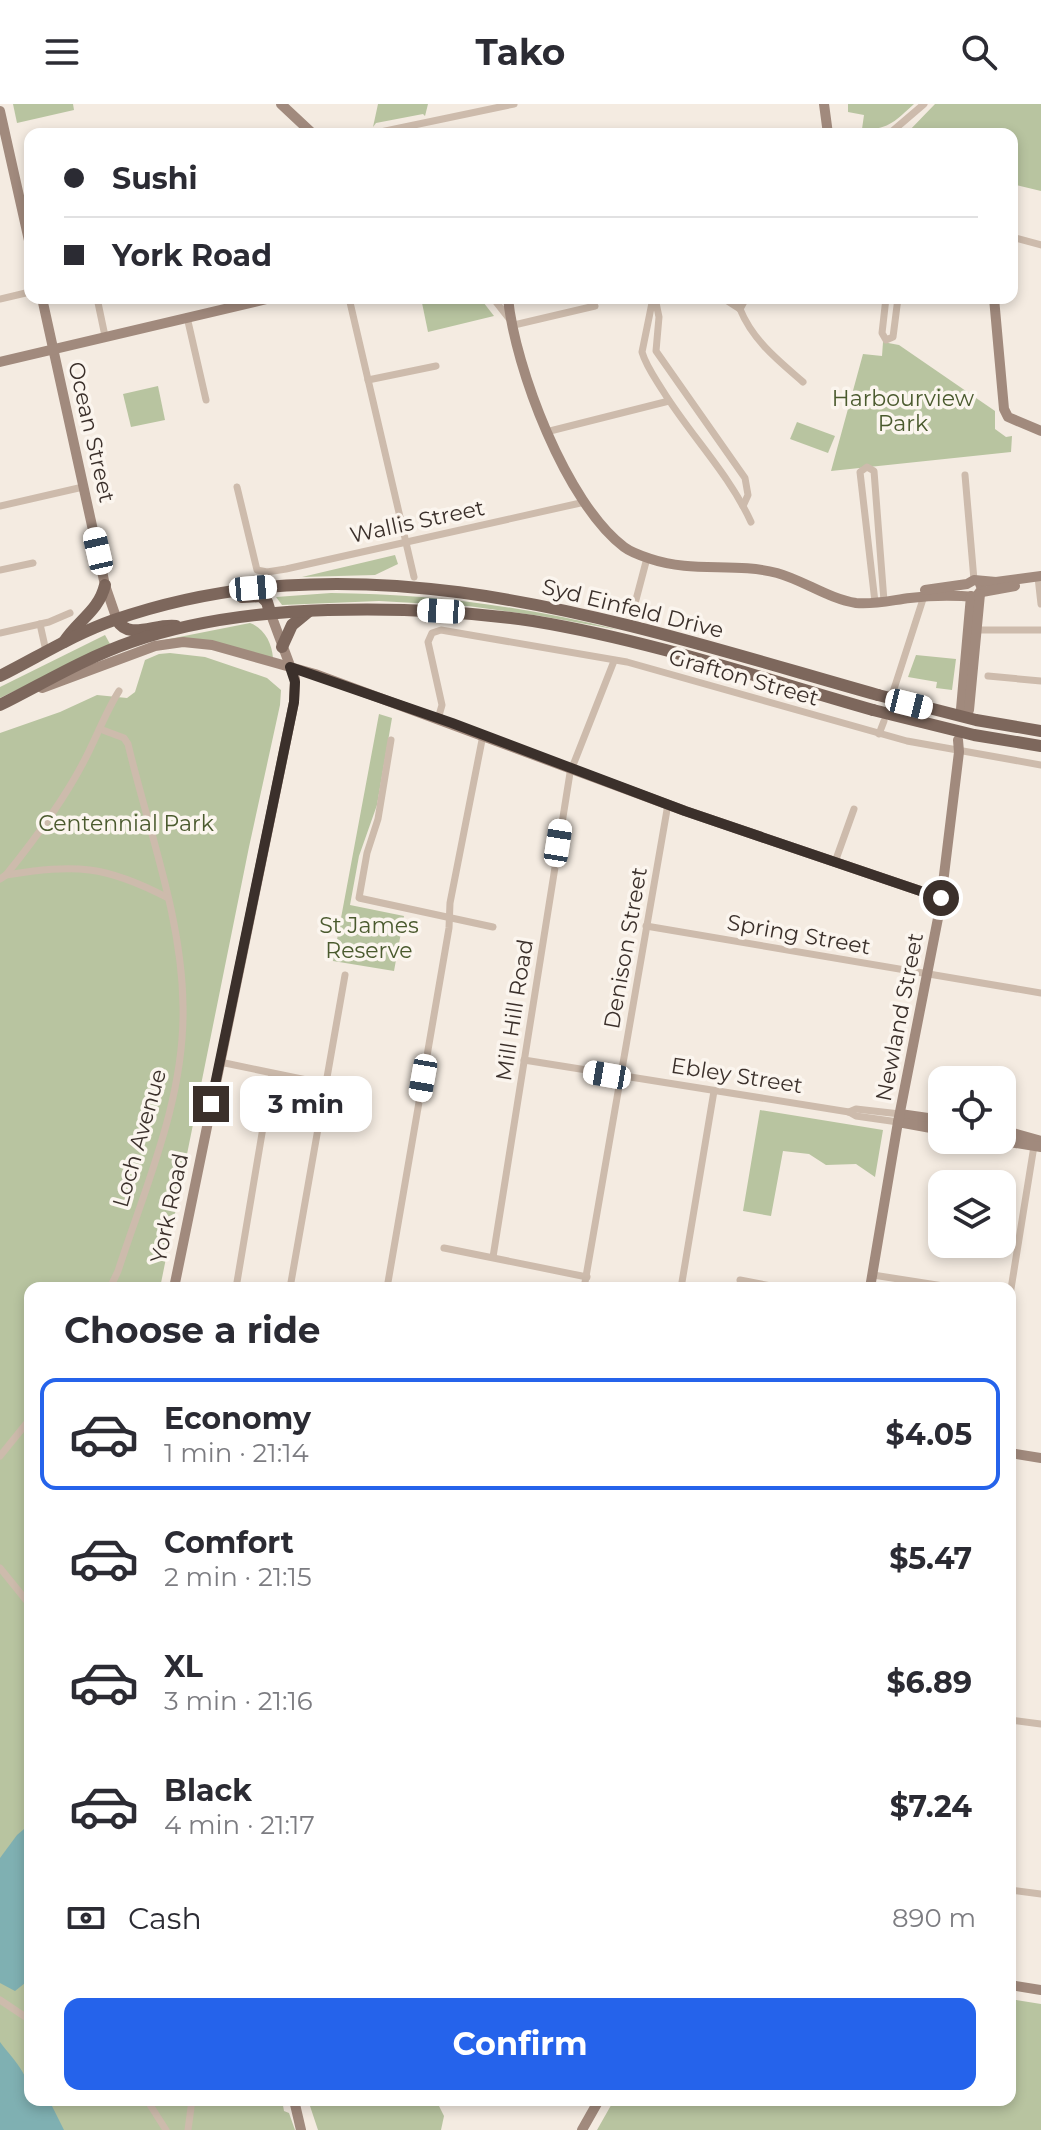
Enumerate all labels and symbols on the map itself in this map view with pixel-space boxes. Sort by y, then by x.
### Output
street label: Ocean Street [62,359,121,505]
park label: Harbourview Park [832,385,975,437]
street label: Wallis Street [347,494,487,549]
car [81,525,115,577]
street label: Syd Einfeld Drive [539,573,726,644]
car [228,574,278,602]
car [416,598,466,624]
street label: Grafton Street [666,643,822,712]
car [883,687,935,721]
park label: Centennial Park [38,810,215,837]
car [542,817,574,869]
street label: Denison Street [598,865,653,1031]
route start [923,880,959,916]
street label: Spring Street [725,909,873,960]
park label: St James Reserve [319,912,419,964]
street label: Newland Street [870,930,929,1104]
street label: Mill Hill Road [490,937,539,1083]
car [407,1052,439,1104]
street label: Ebley Street [669,1052,805,1099]
car [581,1059,633,1091]
street label: Loch Avenue [107,1066,172,1210]
callout: 3 min [239,1076,371,1132]
route end [193,1086,229,1122]
street label: York Road [145,1151,194,1265]

